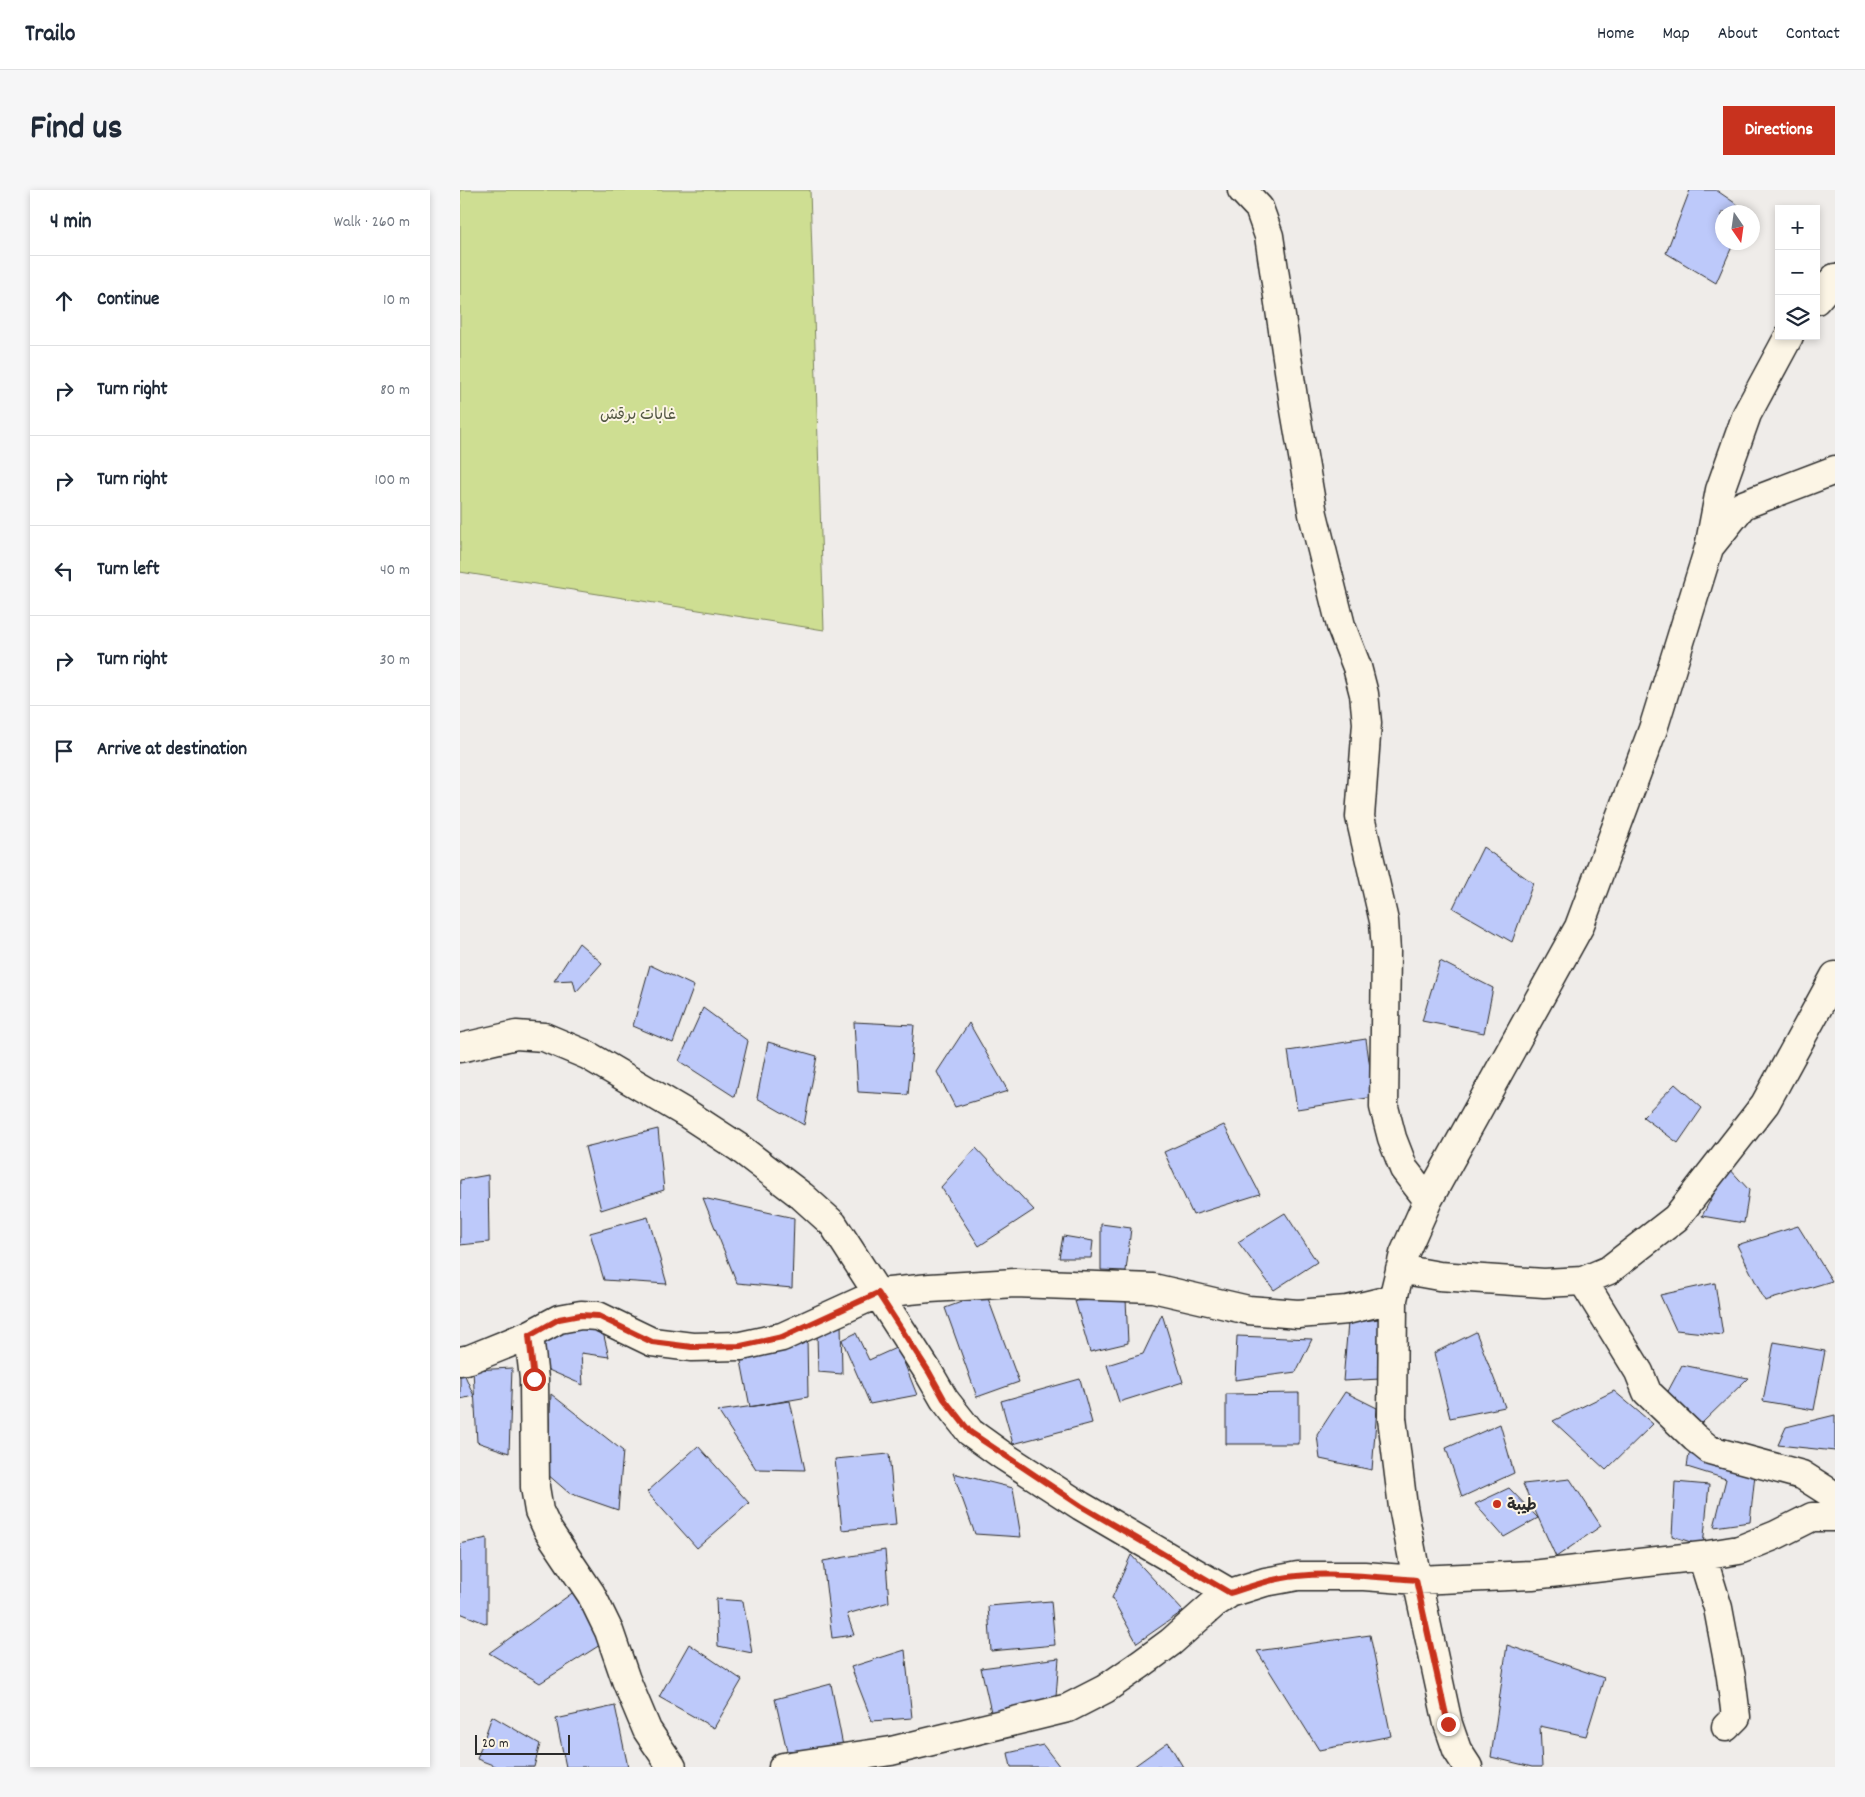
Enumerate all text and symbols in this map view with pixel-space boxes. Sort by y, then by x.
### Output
text: Trailo [25,18,76,52]
text: Home [1597,22,1634,47]
text: Map [1662,22,1690,47]
text: About [1718,22,1758,47]
text: Contact [1786,22,1840,47]
text: Find us [30,105,122,155]
button: Directions [1723,106,1835,155]
north arrow [1715,205,1760,250]
map controls [1775,205,1820,340]
button: + [1775,205,1820,250]
text: 4 min [50,208,92,238]
text: Walk · 260 m [334,211,410,234]
button: − [1775,250,1820,295]
icon: ahead [50,287,78,315]
text: Continue [97,287,159,314]
text: 10 m [383,289,410,312]
button: layers [1775,295,1820,340]
icon: right [50,377,78,405]
text: Turn right [97,377,168,404]
text: 80 m [380,379,410,402]
park label: غابات برقش [600,404,676,427]
icon: right [50,467,78,495]
text: Turn right [97,467,168,494]
text: 100 m [374,469,410,492]
icon: left [50,557,78,585]
text: Turn left [97,557,160,584]
text: 40 m [380,559,410,582]
icon: right [50,647,78,675]
text: Turn right [97,647,168,674]
text: 30 m [380,649,410,672]
icon: arrive [50,737,78,765]
text: Arrive at destination [97,737,247,764]
route start [523,1368,546,1391]
place label: طيبة [1507,1495,1537,1518]
marker: طيبة [1491,1498,1503,1510]
route end [1437,1713,1460,1736]
scale bar [475,1732,570,1755]
text: 20 m [482,1734,509,1754]

